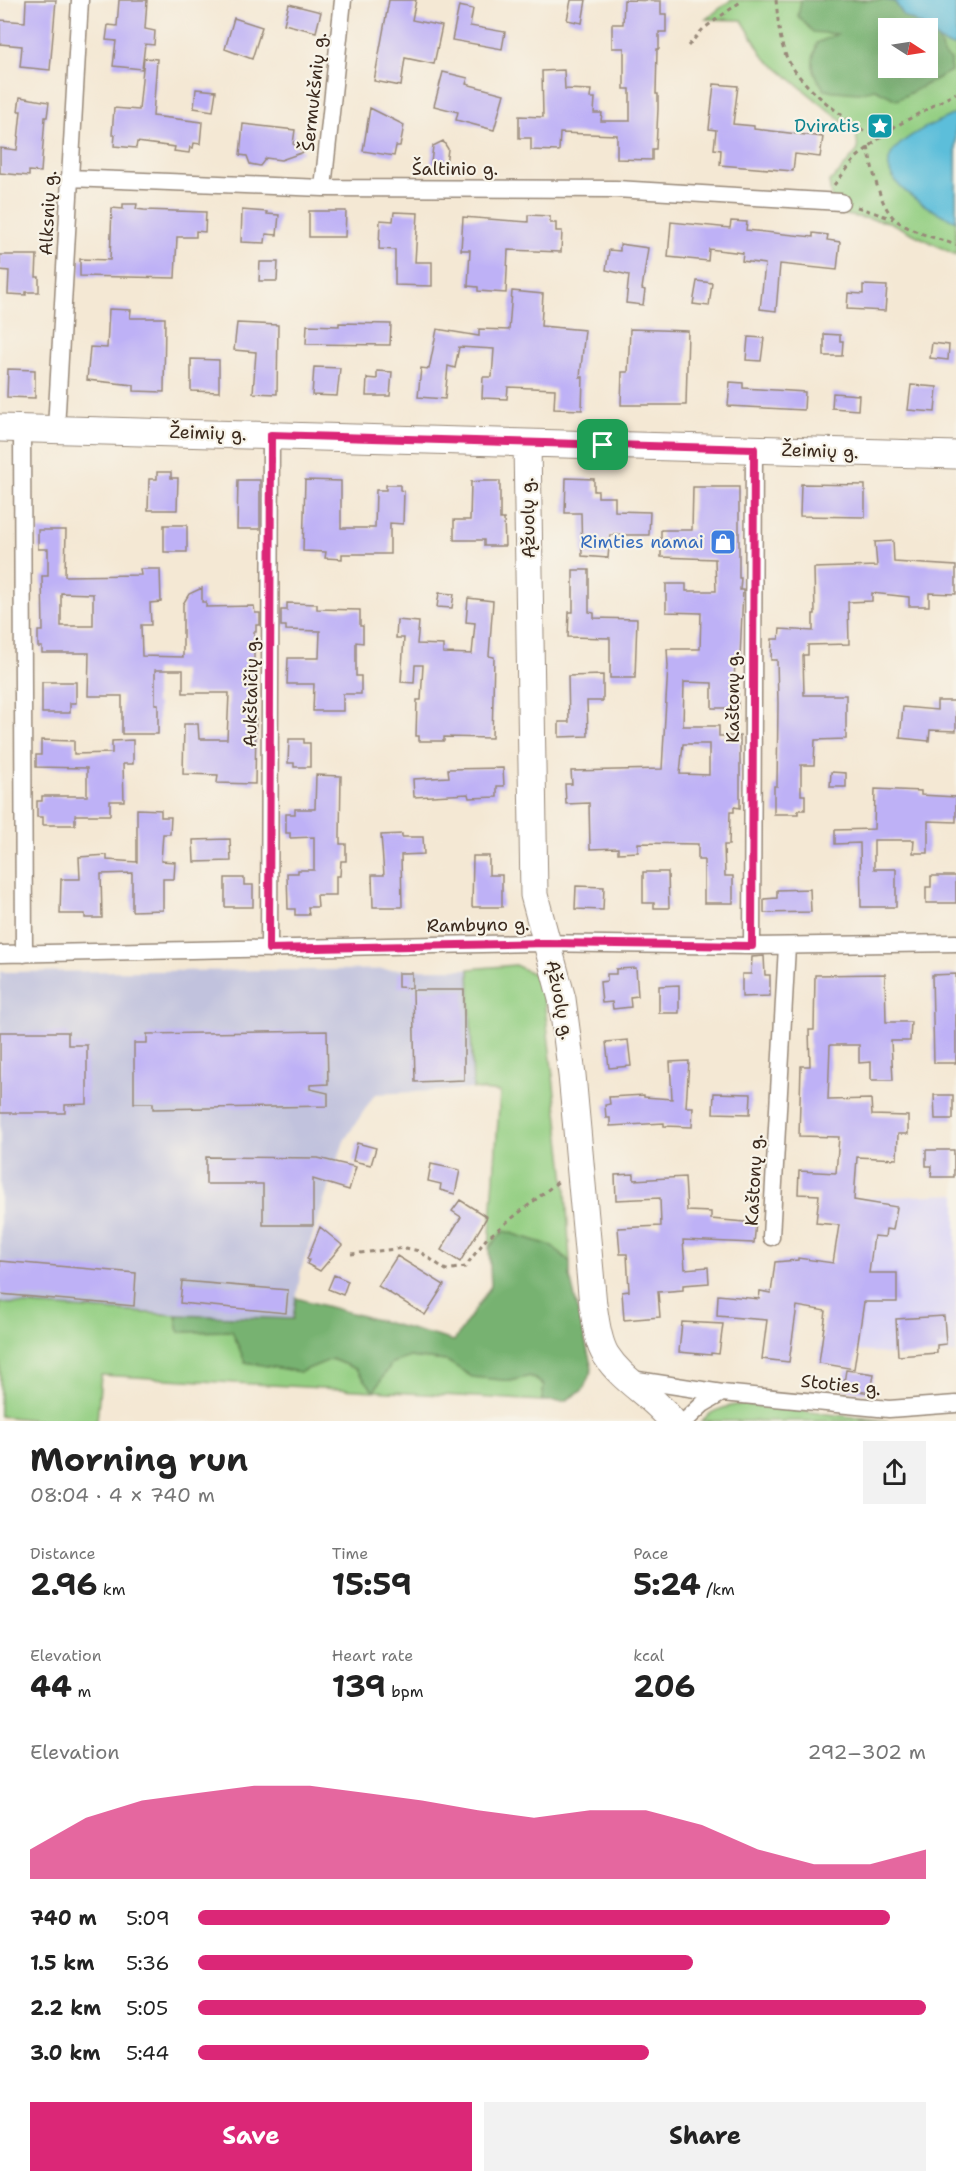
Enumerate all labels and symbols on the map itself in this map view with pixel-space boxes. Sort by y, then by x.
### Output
north arrow [878,18,938,78]
street label: Šermukšnių g. [296,31,332,153]
place icon: Dviratis [865,111,895,141]
place label: Dviratis [794,114,860,138]
street label: Šaltinio g. [412,157,498,181]
street label: Alksnių g. [34,170,62,256]
pin [577,419,628,470]
street label: Žeimių g. [169,420,247,446]
street label: Žeimių g. [781,438,859,464]
street label: Ąžuolų g. [515,477,541,559]
shop icon: Rimties namai [708,527,738,557]
place label: Rimties namai [580,530,704,554]
street label: Aukštaičių g. [238,636,264,748]
street label: Kaštonų g. [721,651,745,743]
street label: Rambyno g. [426,912,530,938]
street label: Ąžuolų g. [540,958,580,1042]
street label: Kaštonų g. [740,1134,768,1226]
street label: Stoties g. [800,1369,882,1401]

